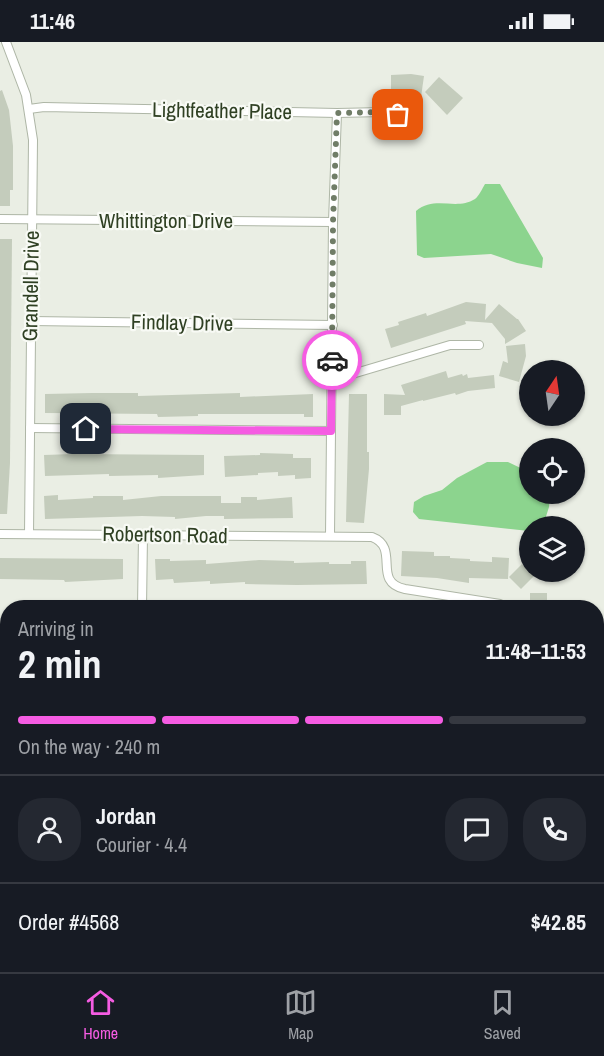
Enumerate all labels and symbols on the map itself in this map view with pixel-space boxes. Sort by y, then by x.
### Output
pin [372,89,423,140]
street label: Lightfeather Place [152,95,292,126]
street label: Whittington Drive [99,206,233,235]
street label: Grandell Drive [15,230,46,342]
street label: Findlay Drive [131,307,233,338]
courier [302,330,362,390]
north arrow [519,360,585,426]
pin [60,403,111,454]
street label: Robertson Road [102,519,228,550]

